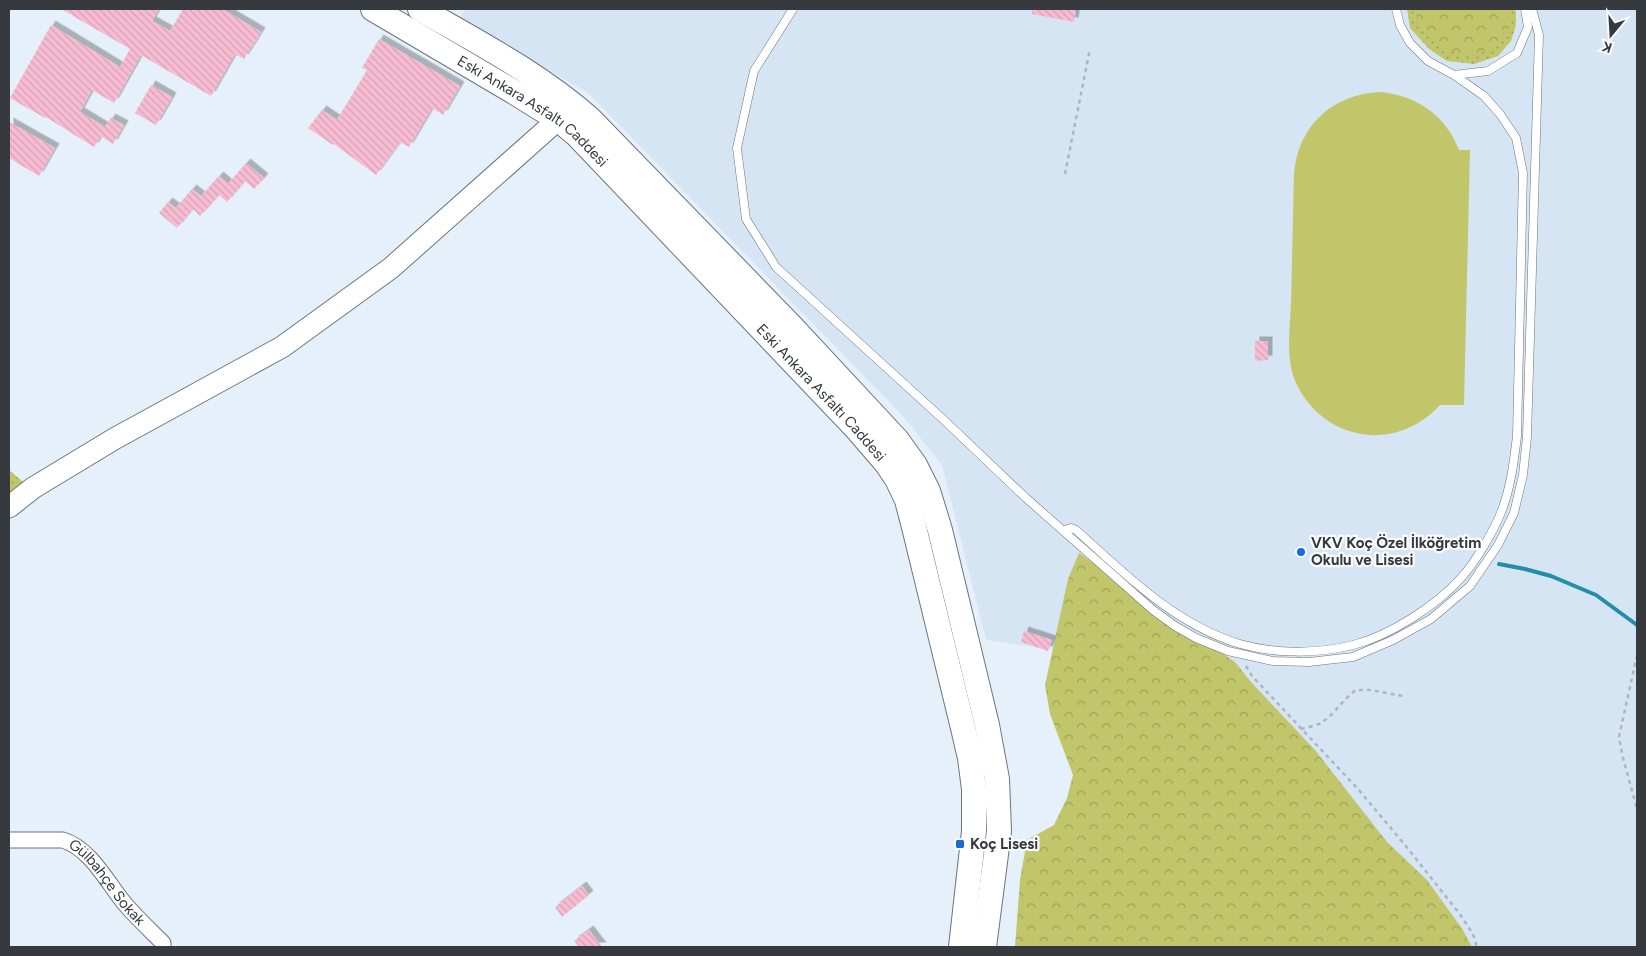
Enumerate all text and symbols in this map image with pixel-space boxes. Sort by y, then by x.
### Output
north arrow [1586,10,1636,60]
text: K [1599,37,1614,56]
street label: Eski Ankara Asfaltı Caddesi [454,52,612,171]
street label: Eski Ankara Asfaltı Caddesi [753,320,890,465]
place label: VKV Koç Özel İlköğretim Okulu ve Lisesi [1311,533,1481,569]
marker: VKV Koç Özel İlköğretim Okulu ve Lisesi [1295,546,1307,558]
street label: Gülbahçe Sokak [66,835,149,929]
place label: Koç Lisesi [970,835,1038,853]
marker: Koç Lisesi [954,838,966,850]

